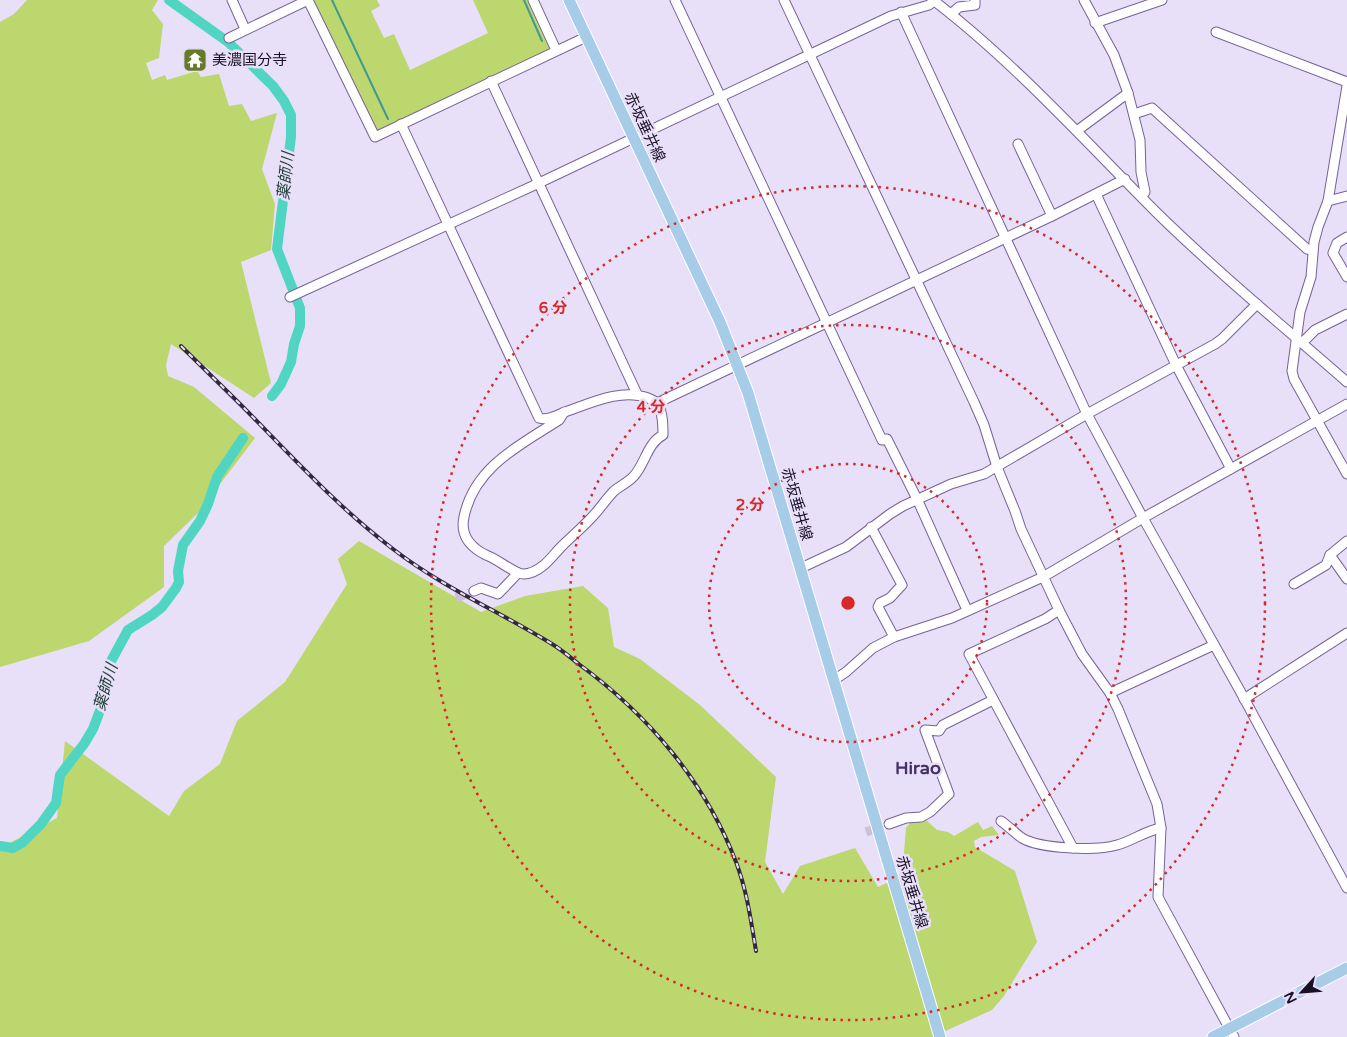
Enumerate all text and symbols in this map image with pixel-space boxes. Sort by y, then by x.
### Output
temple icon: 美濃国分寺 [182,47,208,73]
place label: 美濃国分寺 [212,51,287,69]
street label: 赤坂垂井線 [621,89,669,165]
water label: 薬師川 [274,149,299,201]
text: 6 分 [539,299,567,317]
text: 4 分 [637,398,665,416]
street label: 赤坂垂井線 [778,465,816,543]
text: 2 分 [736,496,764,514]
centre of rings [839,594,857,612]
water label: 薬師川 [90,660,123,713]
district label: Hirao [895,757,941,779]
street label: 赤坂垂井線 [892,853,932,931]
north arrow [1277,967,1327,1017]
text: N [1281,989,1301,1006]

